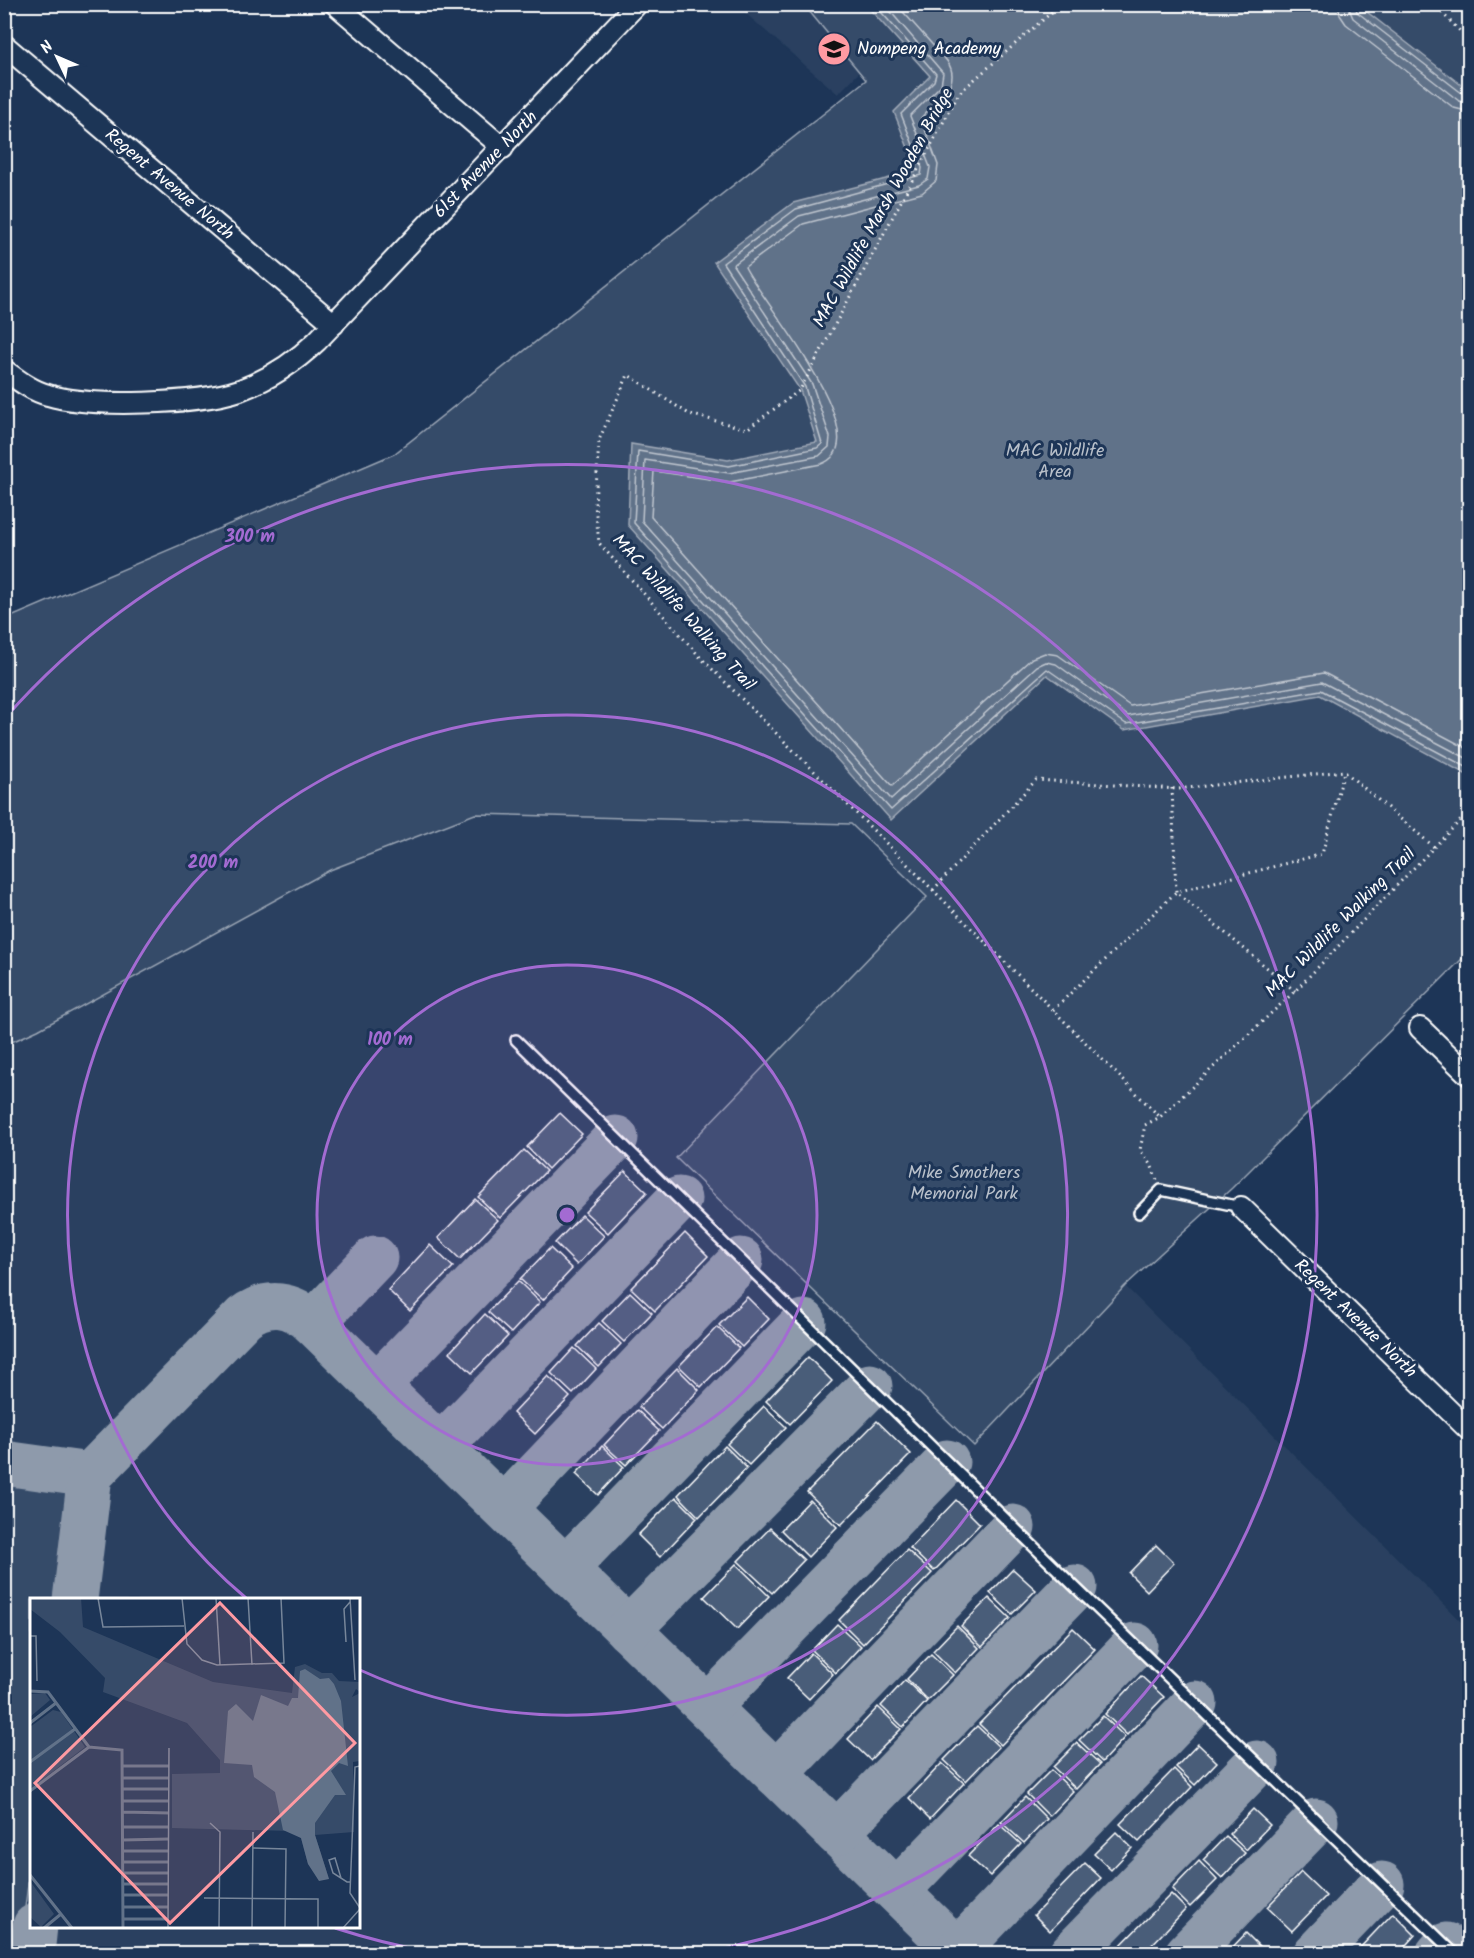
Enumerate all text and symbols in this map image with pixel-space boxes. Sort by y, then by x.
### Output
north arrow [27,27,87,87]
school or university icon: Nompeng Academy [816,31,852,67]
text: N [35,35,60,60]
place label: Nompeng Academy [857,35,1002,64]
street label: MAC Wildlife Marsh Wooden Bridge [806,83,962,333]
street label: 61st Avenue North [427,104,545,226]
street label: Regent Avenue North [98,122,240,248]
park label: MAC Wildlife Area [1006,437,1104,487]
text: 300 m [224,523,275,552]
street label: MAC Wildlife Walking Trail [604,528,762,699]
street label: MAC Wildlife Walking Trail [1259,840,1424,1005]
text: 200 m [188,849,239,878]
text: 100 m [367,1026,413,1055]
park label: Mike Smothers Memorial Park [908,1159,1021,1209]
centre of rings [557,1205,577,1225]
street label: Regent Avenue North [1287,1252,1423,1386]
inset map [30,1598,360,1928]

